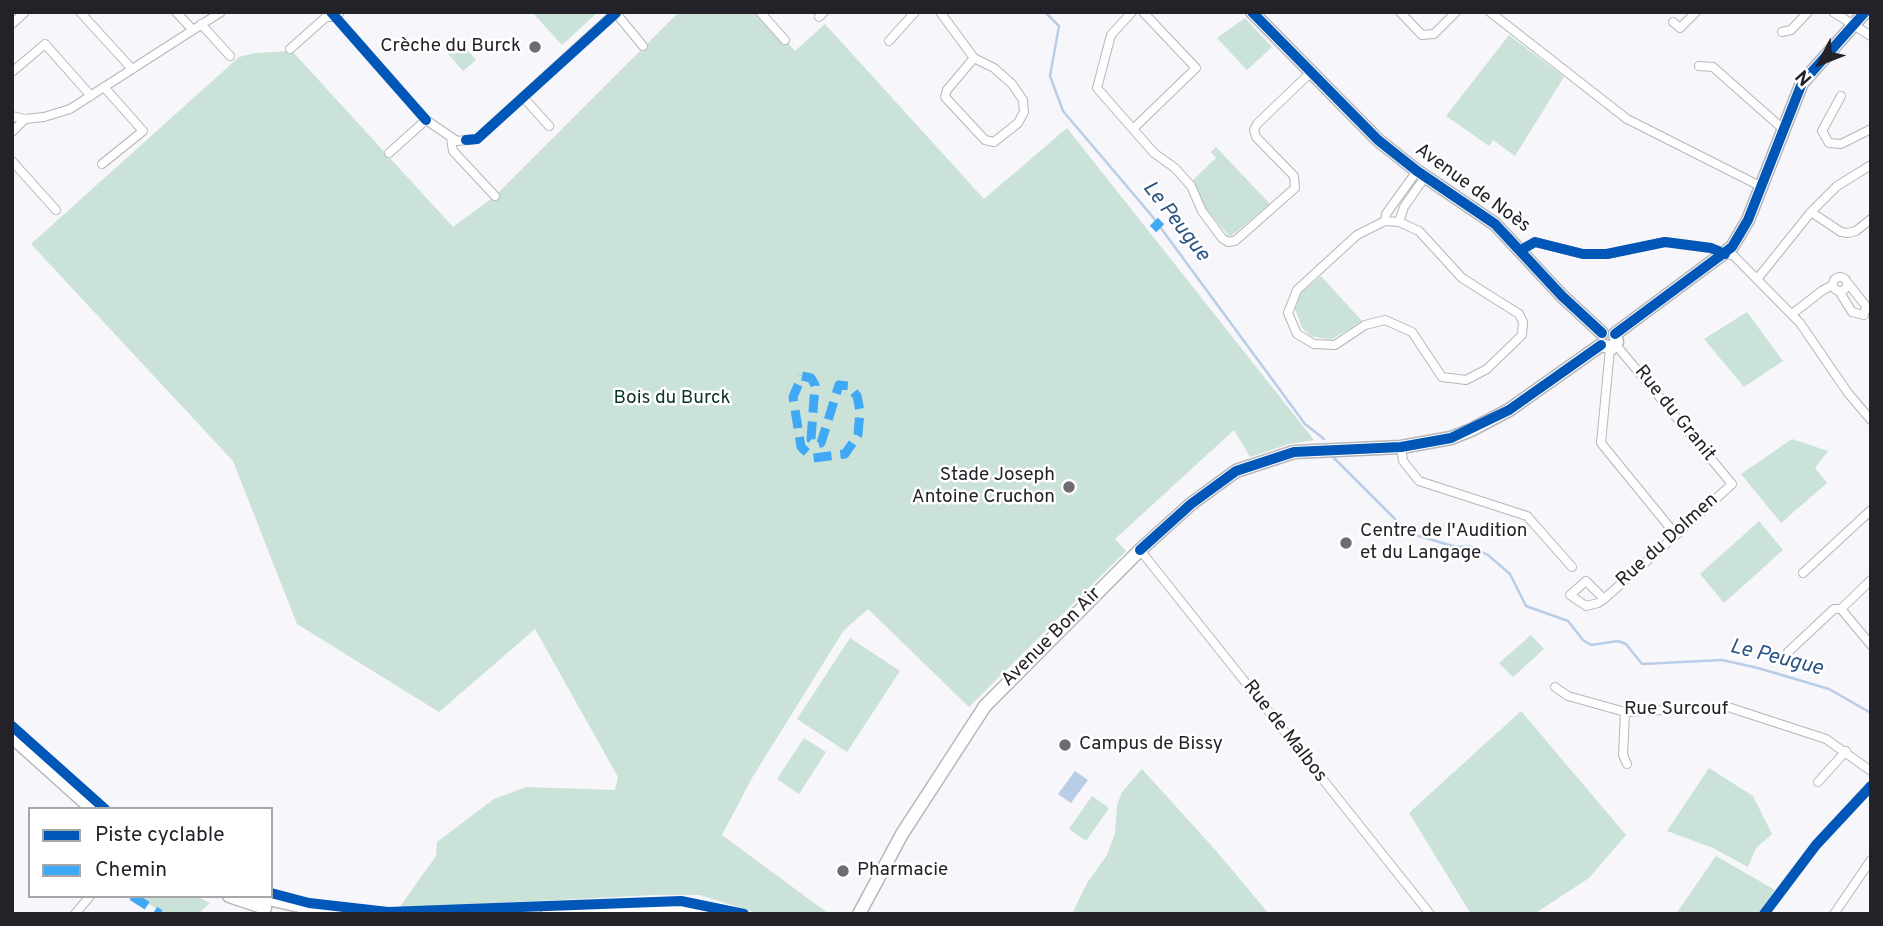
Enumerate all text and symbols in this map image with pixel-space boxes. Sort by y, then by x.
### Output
north arrow [1785,28,1855,98]
place label: Crèche du Burck [380,36,521,58]
marker: Crèche du Burck [527,39,543,55]
text: N [1791,64,1818,90]
street label: Avenue de Noès [1410,140,1534,238]
water label: Le Peugue [1136,177,1214,267]
street label: Rue du Granit [1628,362,1720,466]
park label: Bois du Burck [613,388,731,410]
place label: Stade Joseph Antoine Cruchon [912,465,1055,509]
marker: Stade Joseph Antoine Cruchon [1061,479,1077,495]
street label: Rue du Dolmen [1612,489,1724,593]
place label: Centre de l'Audition et du Langage [1360,521,1527,565]
marker: Centre de l'Audition et du Langage [1338,535,1354,551]
street label: Avenue Bon Air [997,583,1107,693]
water label: Le Peugue [1727,635,1825,683]
street label: Rue de Malbos [1237,677,1331,787]
street label: Rue Surcouf [1624,699,1728,721]
place label: Campus de Bissy [1079,734,1223,756]
marker: Campus de Bissy [1057,737,1073,753]
legend [28,807,273,898]
text: Piste cyclable [95,822,225,849]
text: Chemin [95,857,167,884]
place label: Pharmacie [857,860,948,882]
marker: Pharmacie [835,863,851,879]

